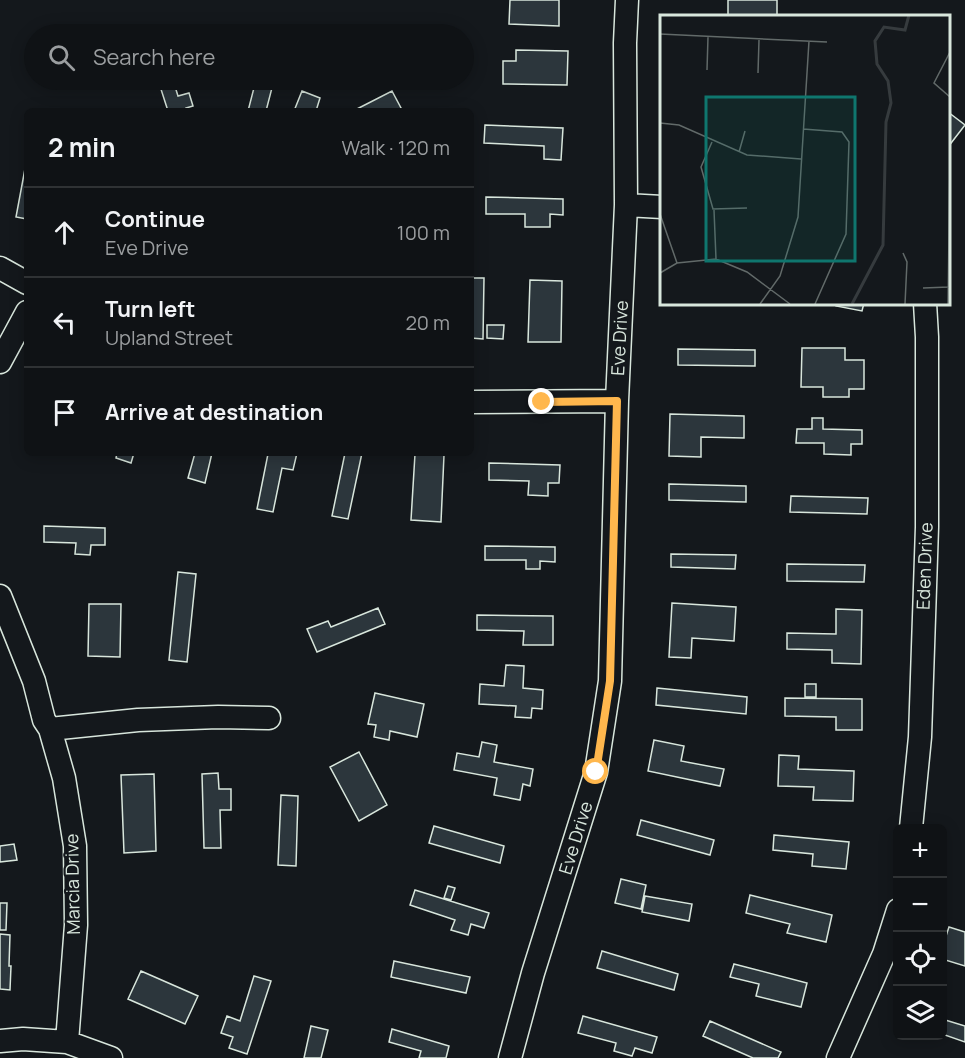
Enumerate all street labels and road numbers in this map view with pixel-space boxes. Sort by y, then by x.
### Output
street label: Eve Drive [605,300,633,376]
street label: Eden Drive [910,522,938,610]
street label: Eve Drive [553,798,598,877]
street label: Marcia Drive [59,833,85,935]

